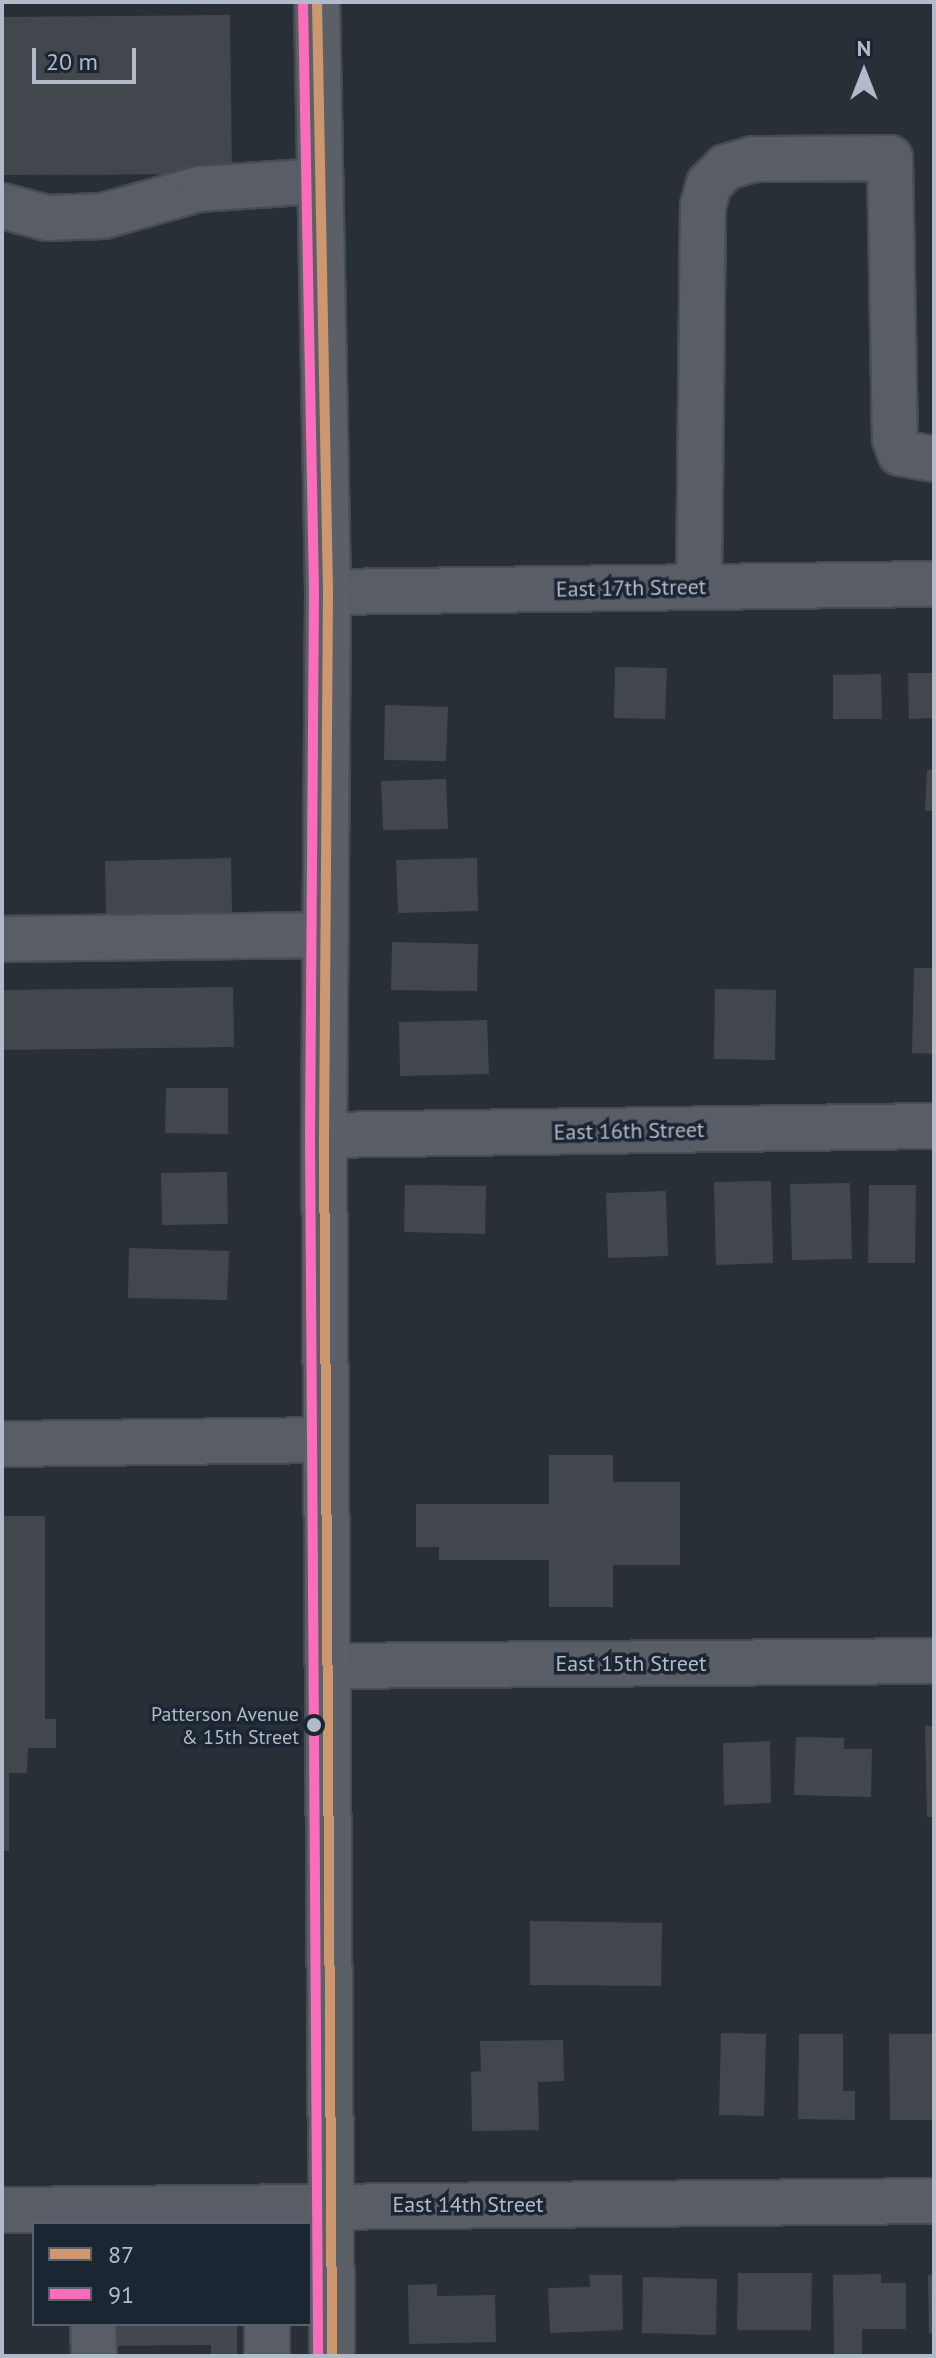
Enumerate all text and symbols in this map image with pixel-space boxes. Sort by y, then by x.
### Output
scale bar [36,32,140,82]
north arrow [824,32,904,112]
text: N [857,34,871,62]
text: 20 m [46,46,98,77]
street label: East 17th Street [556,573,706,603]
street label: East 16th Street [553,1116,705,1146]
street label: East 15th Street [556,1651,706,1677]
place label: Patterson Avenue & 15th Street [150,1702,299,1749]
marker: Patterson Avenue & 15th Street [306,1717,322,1733]
street label: East 14th Street [393,2192,543,2218]
legend [32,2222,312,2326]
text: 87 [108,2239,134,2270]
text: 91 [108,2279,134,2310]

